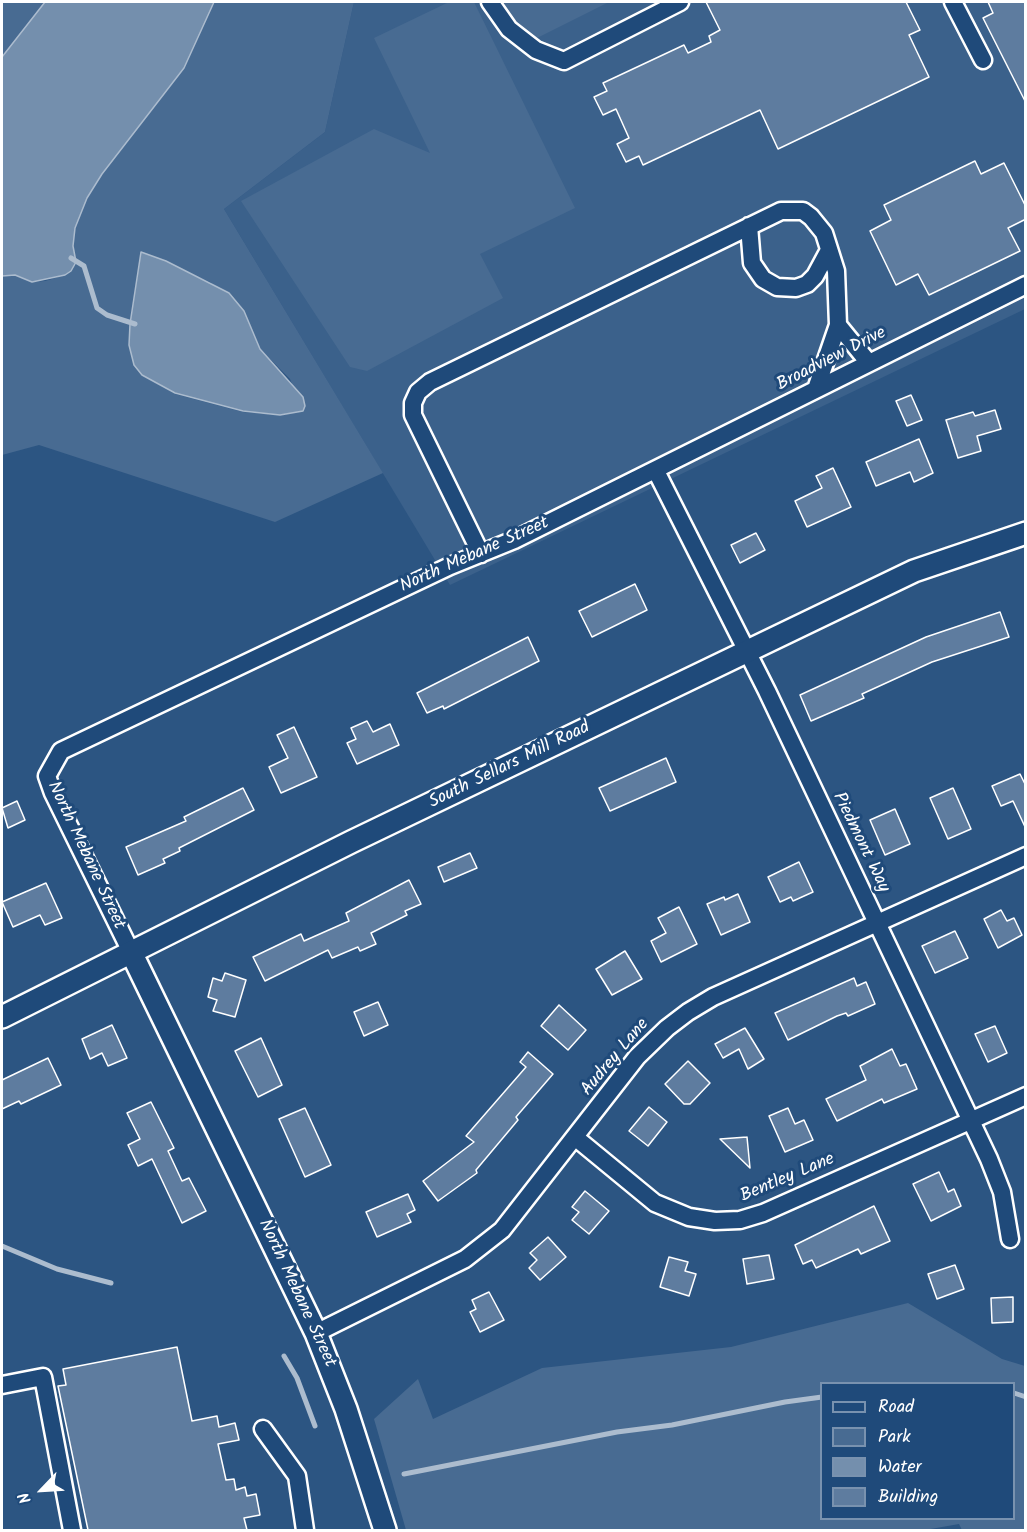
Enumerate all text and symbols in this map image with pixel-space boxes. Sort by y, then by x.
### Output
street label: Broadview Drive [774,323,890,397]
street label: North Mebane Street [397,513,553,599]
street label: South Sellars Mill Road [426,718,594,814]
street label: North Mebane Street [41,779,129,933]
street label: Piedmont Way [827,790,893,896]
street label: Audrey Lane [577,1015,655,1101]
street label: Bentley Lane [738,1149,838,1209]
street label: North Mebane Street [252,1217,340,1371]
legend [820,1382,1015,1520]
text: Road [878,1393,914,1422]
text: Park [878,1423,911,1452]
text: Water [878,1453,922,1482]
north arrow [12,1460,72,1520]
text: Building [878,1483,938,1512]
text: N [12,1488,39,1508]

